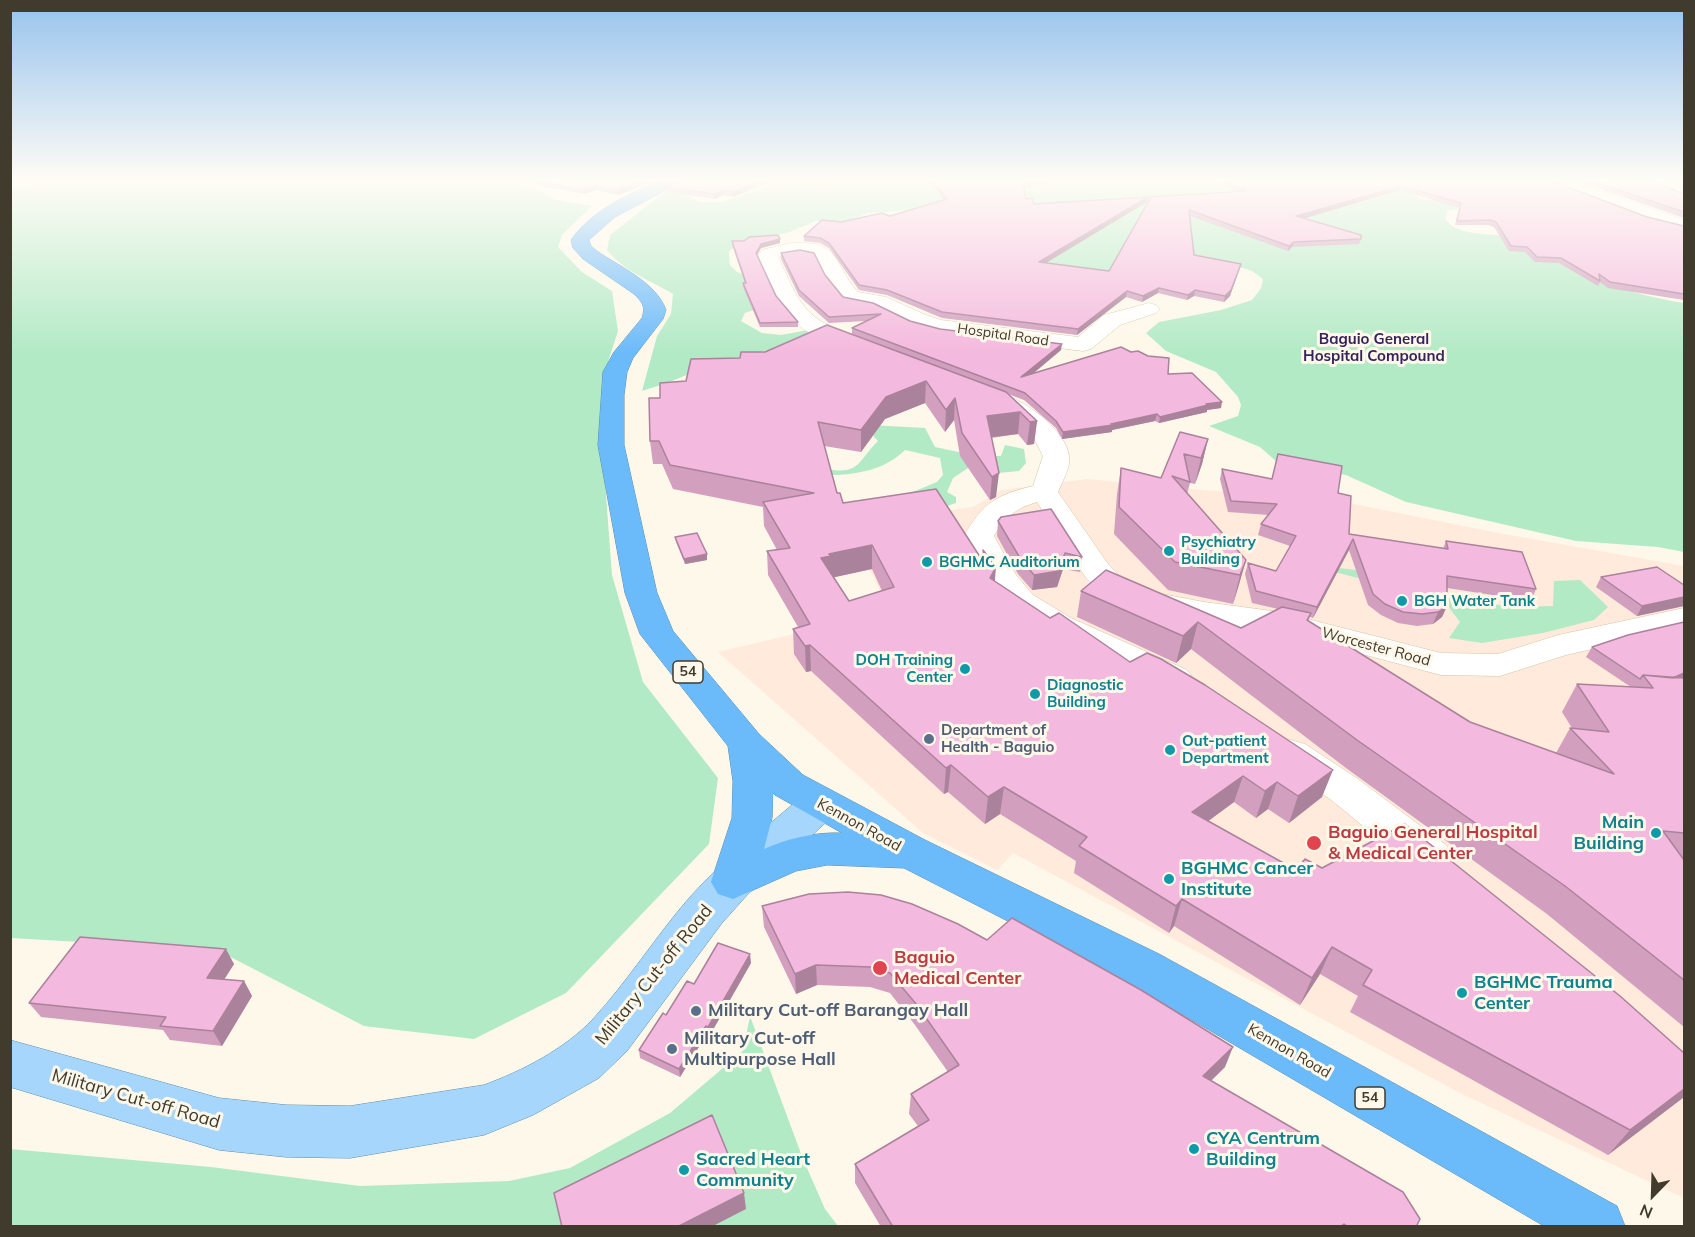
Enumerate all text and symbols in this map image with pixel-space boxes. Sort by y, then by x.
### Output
street label: Hospital Road [956,320,1050,350]
district label: Baguio General Hospital Compound [1303,330,1445,365]
place label: Psychiatry Building [1181,533,1256,568]
marker: Psychiatry Building [1162,544,1176,558]
place label: BGHMC Auditorium [939,553,1080,571]
marker: BGHMC Auditorium [920,555,934,569]
place label: BGH Water Tank [1414,592,1535,610]
marker: BGH Water Tank [1395,594,1409,608]
street label: Worcester Road [1320,624,1432,670]
place label: DOH Training Center [856,651,953,686]
road number: 54 [673,661,703,683]
marker: DOH Training Center [958,662,972,676]
place label: Diagnostic Building [1047,676,1123,711]
marker: Diagnostic Building [1028,687,1042,701]
place label: Department of Health - Baguio [941,721,1054,756]
marker: Department of Health - Baguio [922,732,936,746]
place label: Out-patient Department [1182,732,1269,767]
marker: Out-patient Department [1163,743,1177,757]
street label: Kennon Road [814,795,904,855]
place label: Main Building [1574,812,1644,854]
place label: Baguio General Hospital & Medical Center [1328,822,1538,864]
marker: Main Building [1649,826,1663,840]
marker: Baguio General Hospital & Medical Center [1305,834,1323,852]
place label: BGHMC Cancer Institute [1181,858,1313,900]
marker: BGHMC Cancer Institute [1162,872,1176,886]
street label: Military Cut-off Road [591,901,717,1049]
place label: Baguio Medical Center [894,947,1021,990]
marker: Baguio Medical Center [871,959,889,977]
place label: BGHMC Trauma Center [1474,972,1613,1014]
marker: BGHMC Trauma Center [1455,986,1469,1000]
place label: Military Cut-off Barangay Hall [708,1000,968,1022]
marker: Military Cut-off Barangay Hall [689,1004,703,1018]
street label: Kennon Road [1244,1020,1334,1082]
place label: Military Cut-off Multipurpose Hall [684,1028,836,1070]
marker: Military Cut-off Multipurpose Hall [665,1042,679,1056]
street label: Military Cut-off Road [49,1065,223,1133]
road number: 54 [1355,1087,1385,1109]
place label: CYA Centrum Building [1206,1128,1320,1170]
marker: CYA Centrum Building [1187,1142,1201,1156]
place label: Sacred Heart Community [696,1149,810,1192]
marker: Sacred Heart Community [677,1163,691,1177]
north arrow [1623,1165,1683,1225]
text: N [1636,1200,1655,1223]

